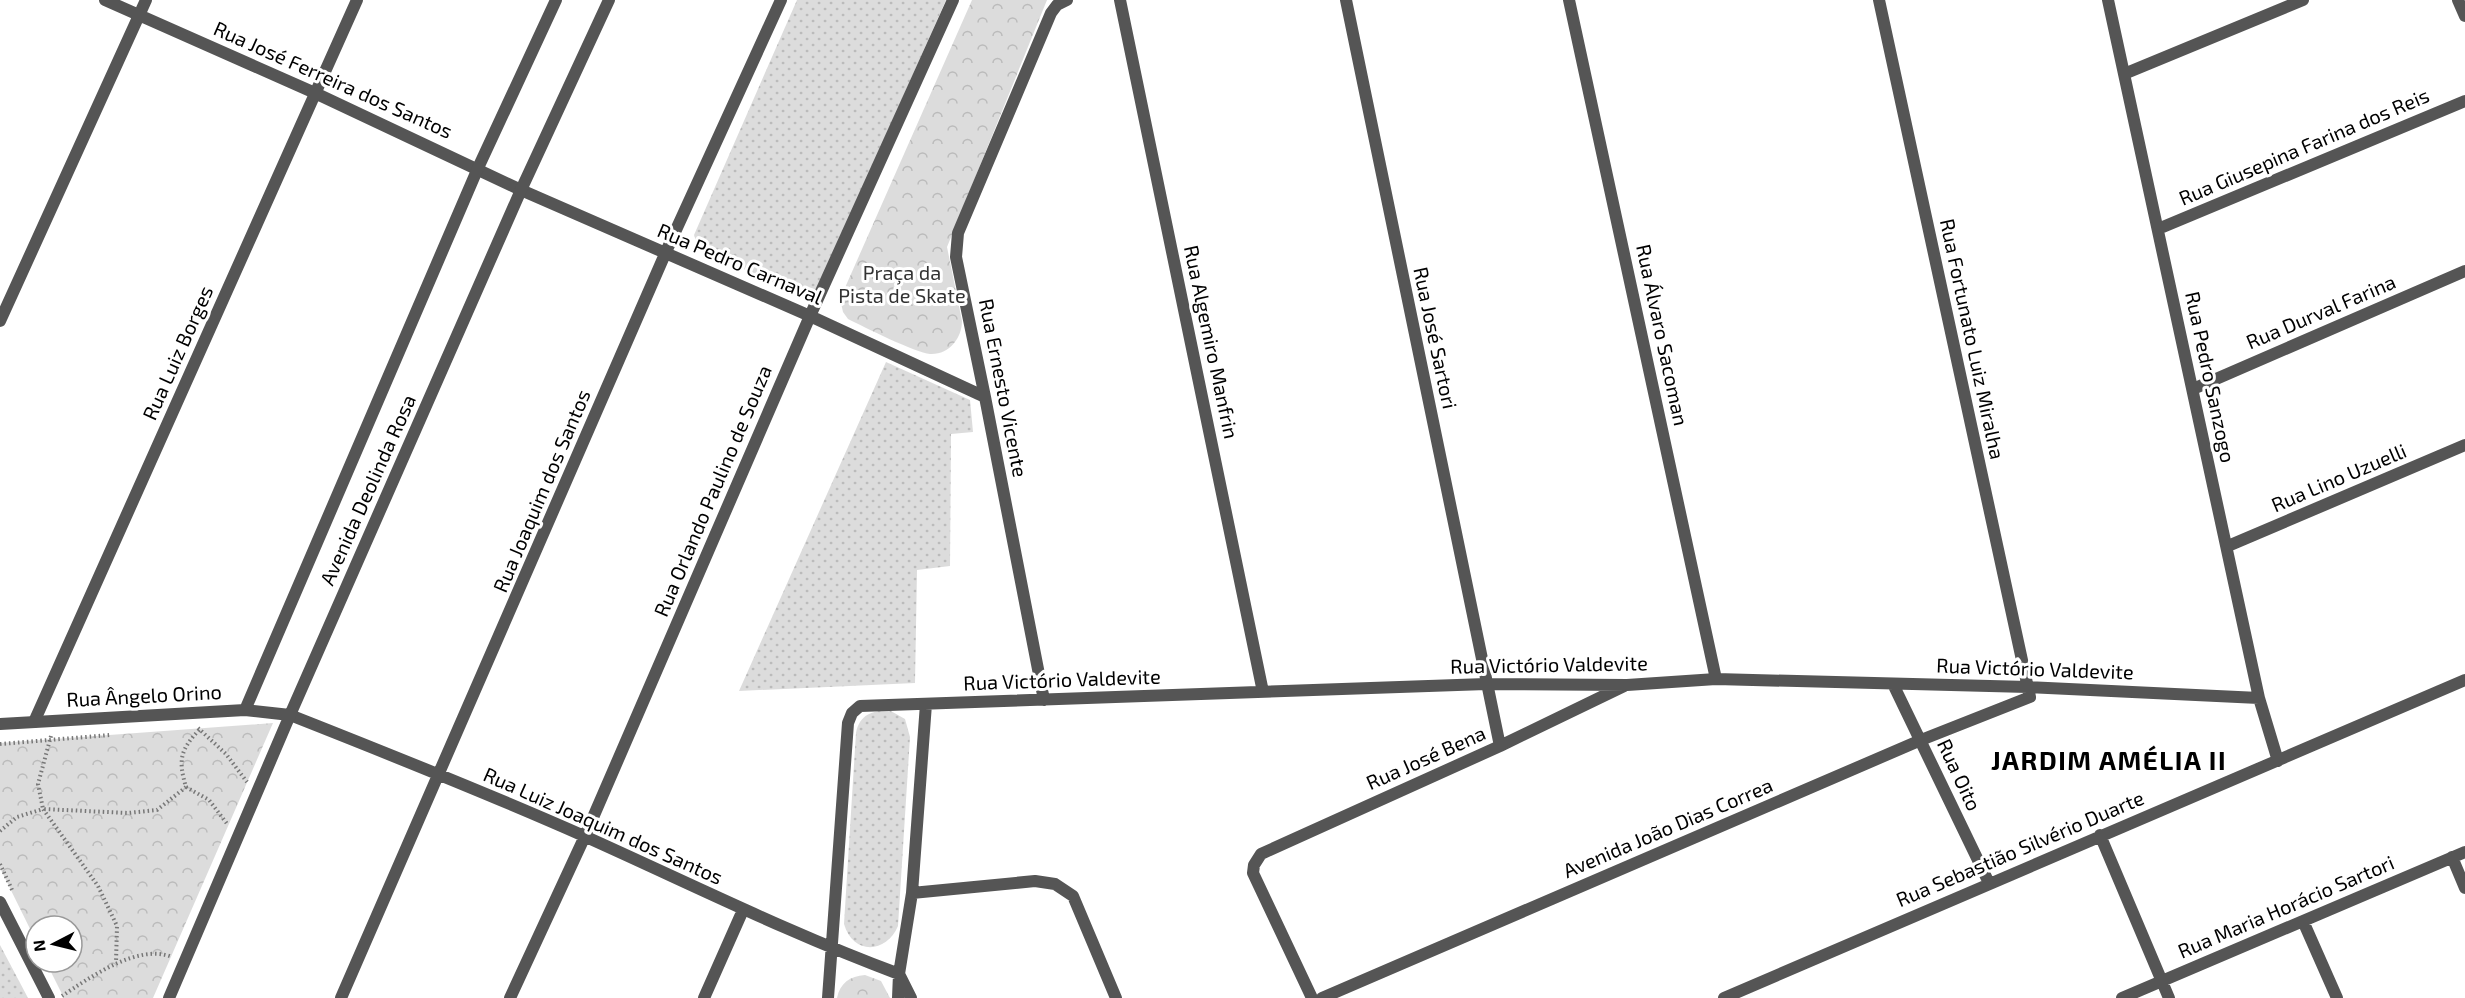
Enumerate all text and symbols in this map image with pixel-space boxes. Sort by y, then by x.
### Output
street label: Rua José Ferreira dos Santos [210,15,457,143]
street label: Rua Giusepina Farina dos Reis [2175,82,2432,210]
street label: Rua Fortunato Luiz Miralha [1936,216,2010,461]
street label: Rua Pedro Carnaval [654,217,827,309]
street label: Rua Álvaro Sacoman [1632,242,1694,428]
street label: Rua Algemiro Manfrin [1180,243,1244,441]
park label: Praça da Pista de Skate [838,260,966,307]
street label: Rua José Sartori [1409,265,1463,411]
street label: Rua Durval Farina [2242,269,2399,353]
street label: Rua Luiz Borges [137,282,217,423]
street label: Rua Pedro Sanzogo [2181,289,2241,465]
street label: Rua Ernesto Vicente [975,296,1033,479]
street label: Rua Orlando Paulino de Souza [648,361,776,620]
street label: Rua Joaquim dos Santos [487,386,595,596]
street label: Avenida Deolinda Rosa [314,390,420,589]
street label: Rua Lino Uzuelli [2267,438,2410,516]
street label: Rua Victório Valdevite [1450,650,1648,678]
street label: Rua Victório Valdevite [1936,653,2134,683]
street label: Rua Victório Valdevite [963,664,1161,694]
street label: Rua Ângelo Orino [66,679,222,711]
street label: Rua José Bena [1362,720,1489,794]
street label: Rua Oito [1933,735,1987,814]
district label: JARDIM AMÉLIA II [1991,744,2227,775]
street label: Rua Luiz Joaquim dos Santos [480,761,727,889]
street label: Avenida João Dias Correa [1559,772,1776,882]
street label: Rua Sebastião Silvério Duarte [1892,785,2147,911]
street label: Rua Maria Horácio Sartori [2174,850,2397,963]
north arrow [24,914,84,974]
text: N [28,939,49,953]

